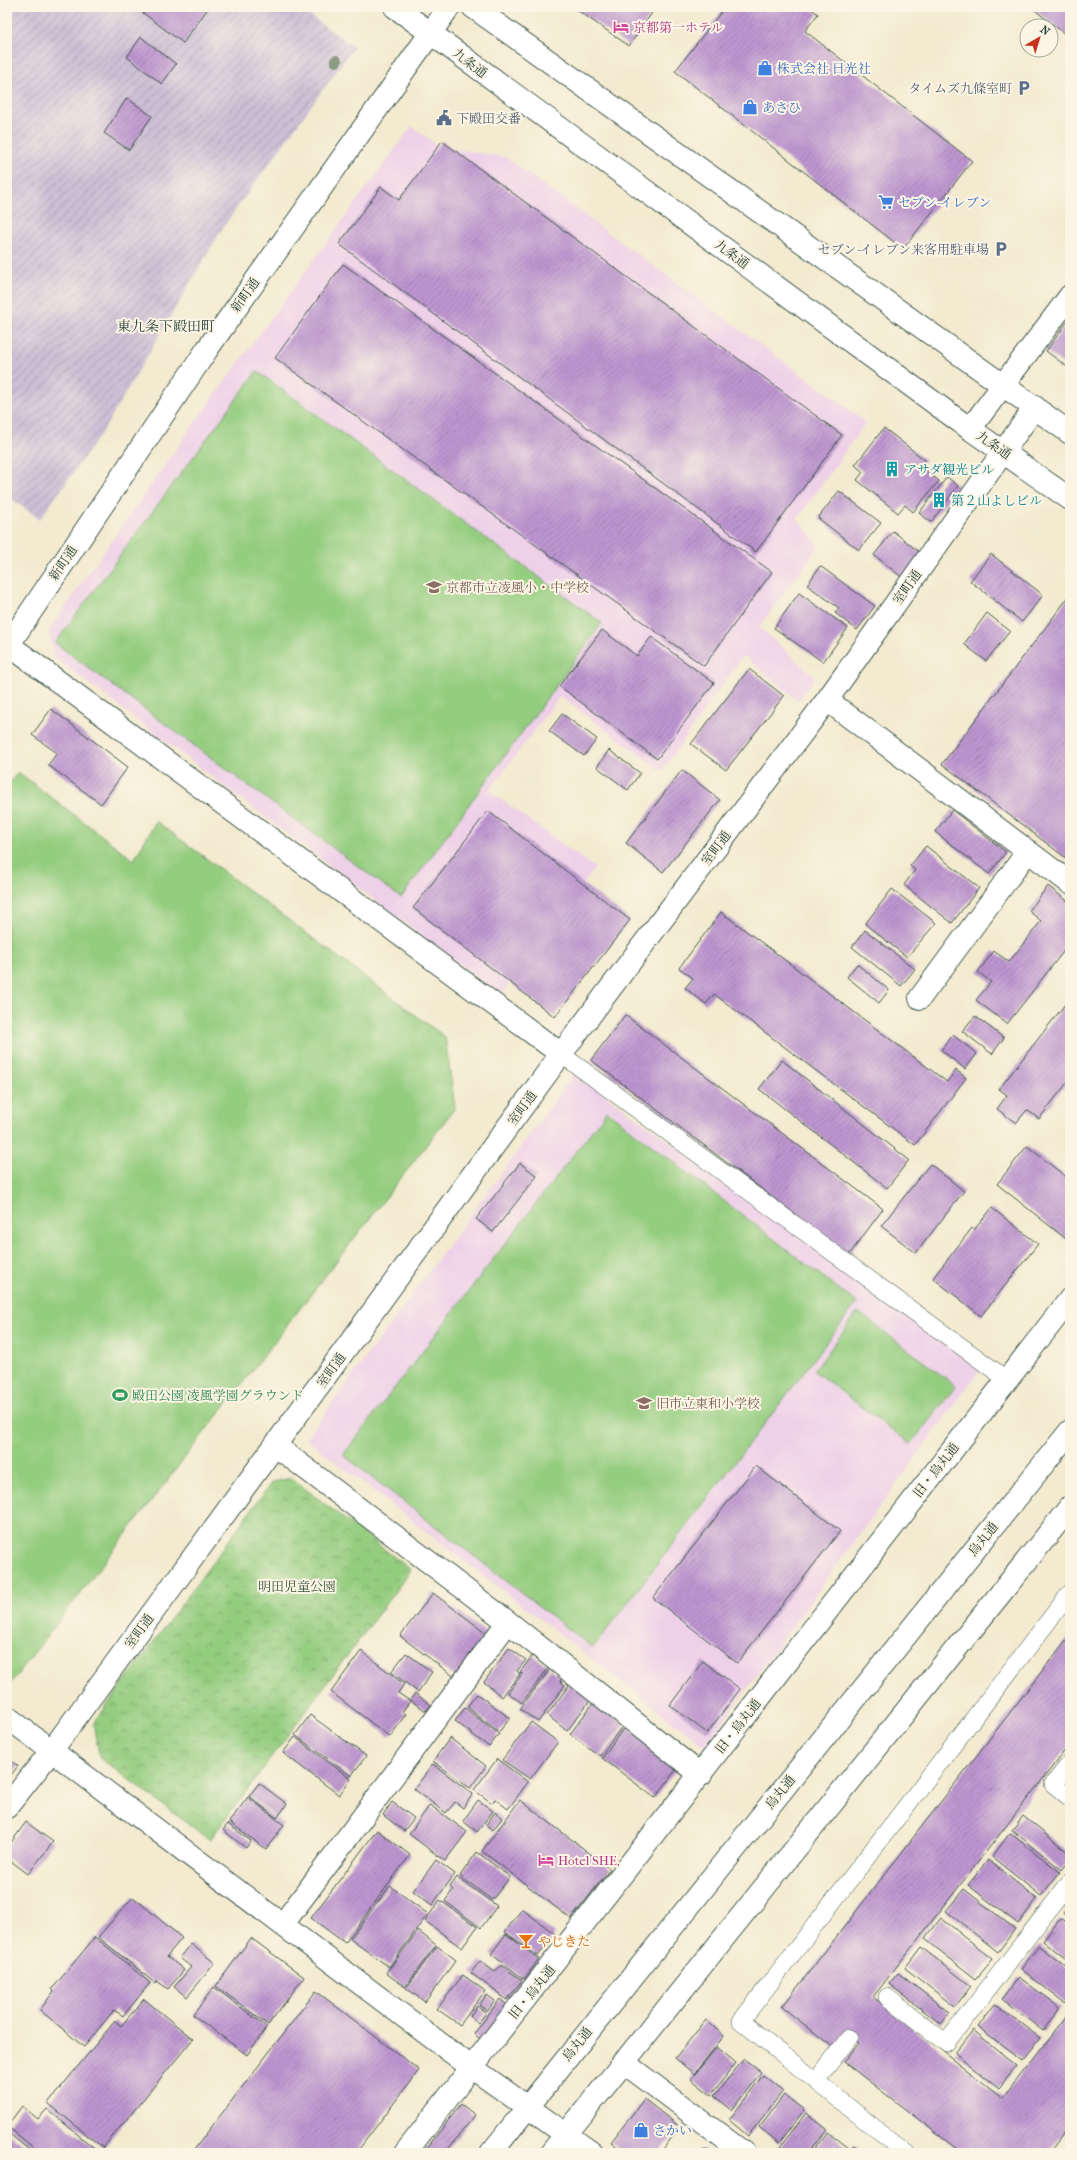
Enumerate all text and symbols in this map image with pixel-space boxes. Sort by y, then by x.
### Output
hotel icon: 京都第一ホテル [612,18,630,36]
north arrow [1019,18,1059,58]
place label: 京都第一ホテル [633,20,723,35]
text: N [1038,23,1053,39]
street label: 九条通 [450,45,490,81]
shop icon: 株式会社 日光社 [756,59,774,77]
place label: 株式会社 日光社 [777,61,871,76]
parking icon: タイムズ九條室町 [1015,79,1033,97]
place label: タイムズ九條室町 [908,81,1012,96]
shop icon: あさひ [741,98,759,116]
place label: あさひ [762,100,801,115]
public building icon: 下殿田交番 [435,109,453,127]
place label: 下殿田交番 [456,111,521,126]
supermarket icon: セブン-イレブン [877,193,895,211]
place label: セブン-イレブン [898,195,991,210]
street label: 九条通 [712,236,752,272]
parking icon: セブン-イレブン来客用駐車場 [992,240,1010,258]
place label: セブン-イレブン来客用駐車場 [818,242,989,257]
street label: 新町通 [228,275,262,315]
district label: 東九条下殿田町 [117,318,215,335]
street label: 九条通 [974,428,1014,462]
building icon: アサダ観光ビル [883,460,901,478]
place label: アサダ観光ビル [904,462,994,477]
building icon: 第２山よしビル [930,491,948,509]
place label: 第２山よしビル [951,493,1042,508]
street label: 新町通 [46,543,80,583]
street label: 室町通 [890,567,924,607]
school or university icon: 京都市立凌風小・中学校 [425,578,443,596]
place label: 京都市立凌風小・中学校 [446,580,589,595]
street label: 室町通 [698,828,734,868]
street label: 室町通 [504,1088,540,1128]
street label: 室町通 [313,1350,349,1390]
sports icon: 殿田公園 凌風学園グラウンド [111,1386,129,1404]
place label: 殿田公園 凌風学園グラウンド [132,1388,304,1403]
school or university icon: 旧市立東和小学校 [635,1394,653,1412]
place label: 旧市立東和小学校 [656,1396,760,1411]
street label: 旧・烏丸通 [910,1440,962,1500]
street label: 烏丸通 [965,1519,1001,1559]
park label: 明田児童公園 [258,1579,336,1594]
street label: 室町通 [121,1611,157,1651]
street label: 旧・烏丸通 [712,1696,764,1756]
street label: 烏丸通 [762,1772,798,1812]
hotel icon: Hotel SHE, [537,1851,555,1869]
place label: Hotel SHE, [558,1853,620,1868]
bar icon: やじきた [517,1932,535,1950]
place label: やじきた [538,1934,590,1949]
street label: 旧・烏丸通 [506,1962,558,2022]
street label: 烏丸通 [559,2024,595,2064]
shop icon: さかい [632,2121,650,2139]
place label: さかい [653,2123,692,2138]

